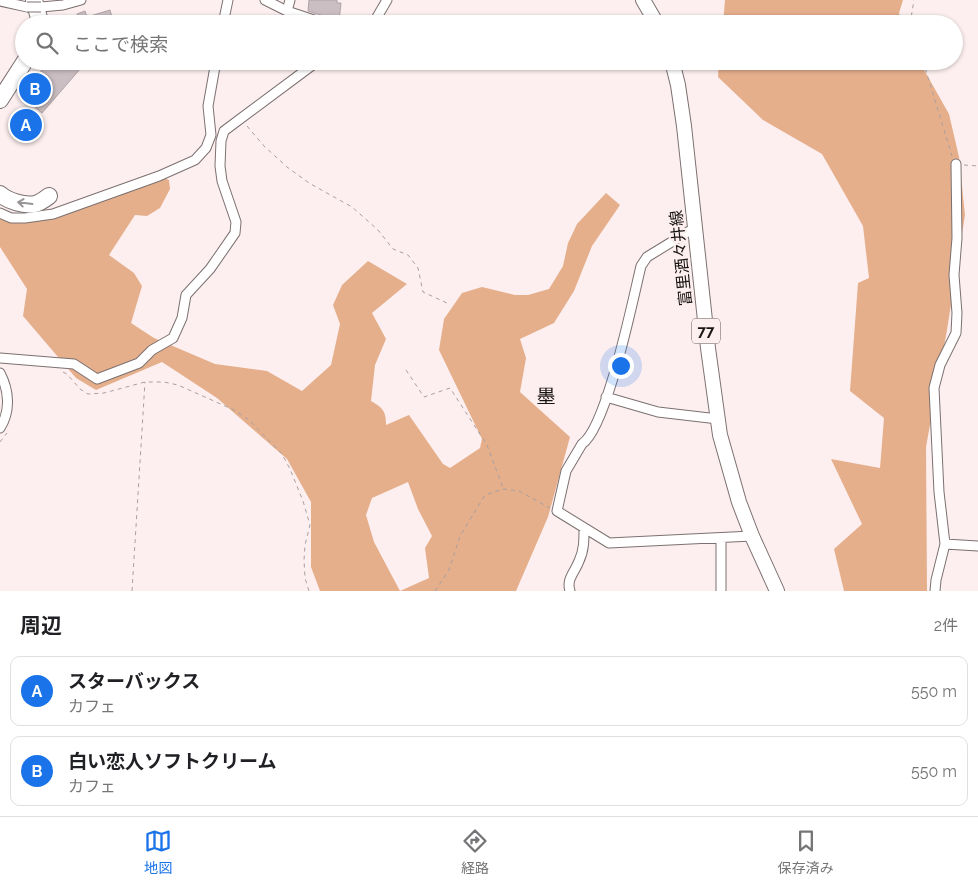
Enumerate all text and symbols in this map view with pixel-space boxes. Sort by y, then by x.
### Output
search box [15,15,963,70]
icon: search [33,29,61,57]
text: ここで検索 [73,33,168,55]
pin: B [19,70,51,108]
pin: A [10,106,42,144]
one-way arrow [17,198,33,208]
street label: 富里酒々井線 [667,209,695,307]
road number: 77 [692,318,720,344]
your location [608,353,634,379]
district label: 墨 [536,385,556,407]
text: 周辺 [20,613,62,638]
text: 2件 [934,616,958,635]
text: スターバックス [68,670,200,692]
text: A [32,682,42,701]
text: 550 m [911,682,957,701]
text: カフェ [68,697,116,716]
text: 白い恋人ソフトクリーム [68,750,276,772]
text: B [32,762,42,781]
text: 550 m [911,762,957,781]
text: カフェ [68,777,116,796]
tab: 地図 [144,827,172,877]
tab: 経路 [461,827,489,877]
tab: 保存済み [778,827,834,877]

